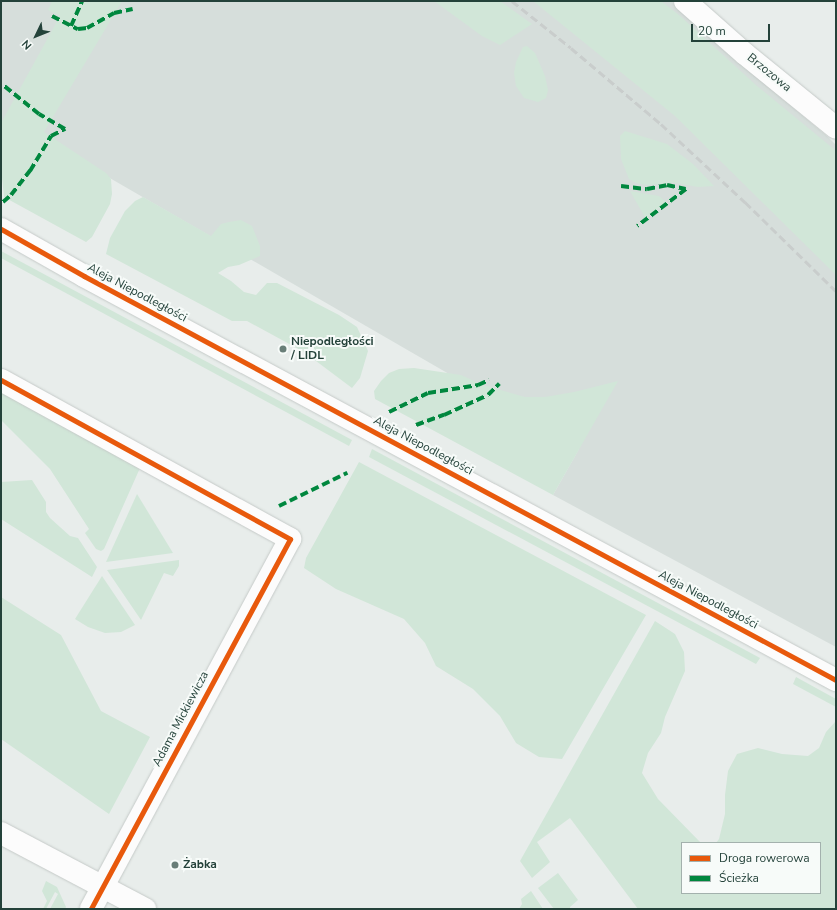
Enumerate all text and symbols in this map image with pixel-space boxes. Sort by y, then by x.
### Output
north arrow [16,16,56,56]
scale bar [693,16,772,42]
text: 20 m [698,23,726,39]
text: N [19,36,35,53]
street label: Brzozowa [744,51,794,95]
street label: Aleja Niepodległości [85,261,189,325]
place label: Niepodległości / LIDL [291,335,374,363]
marker: Niepodległości / LIDL [278,344,288,354]
street label: Aleja Niepodległości [371,414,475,478]
street label: Aleja Niepodległości [656,568,760,632]
street label: Adama Mickiewicza [150,669,212,769]
legend [681,842,821,894]
text: Droga rowerowa [719,850,810,866]
place label: Żabka [183,858,217,872]
marker: Żabka [170,860,180,870]
text: Ścieżka [719,870,759,886]

